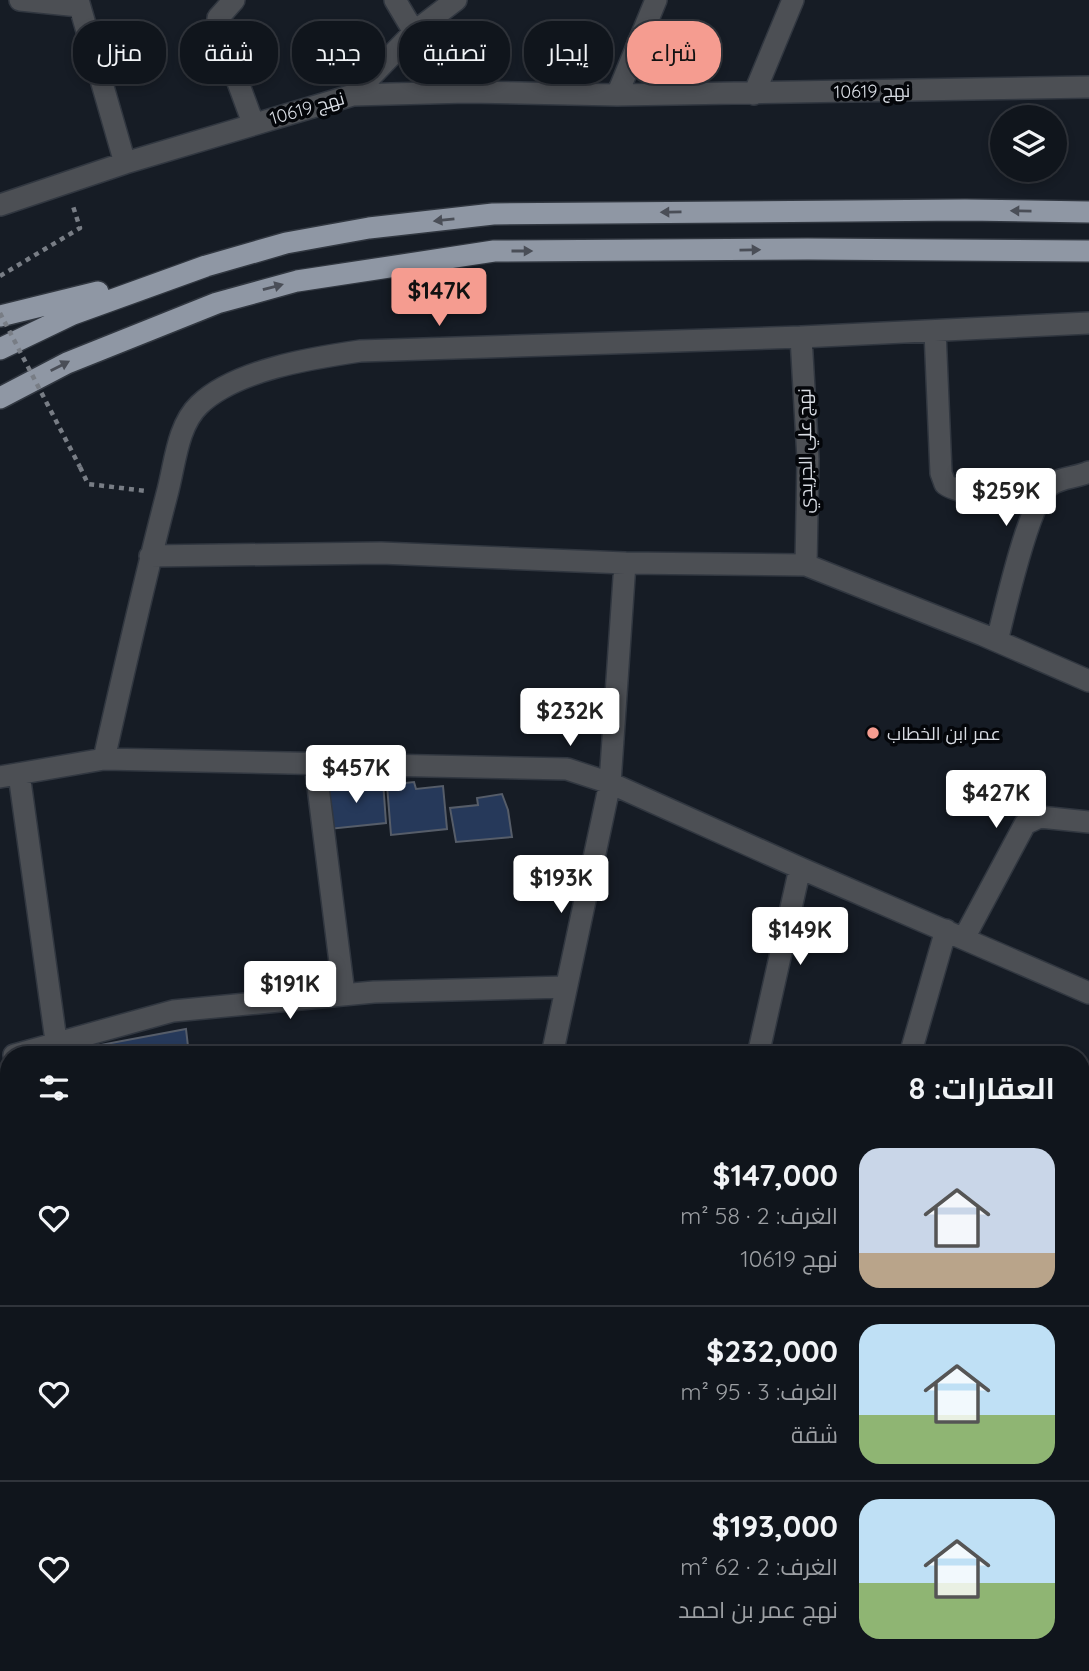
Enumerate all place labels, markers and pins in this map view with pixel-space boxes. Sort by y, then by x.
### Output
pin: $147K [390,268,488,328]
pin: $259K [957,468,1055,528]
pin: $232K [521,688,619,748]
place label: عمر ابن الخطاب [887,722,1001,745]
marker: عمر ابن الخطاب [865,725,881,741]
pin: $457K [307,746,405,805]
pin: $427K [947,770,1045,830]
pin: $193K [512,856,610,915]
pin: $149K [751,908,849,967]
pin: $191K [241,962,339,1021]

